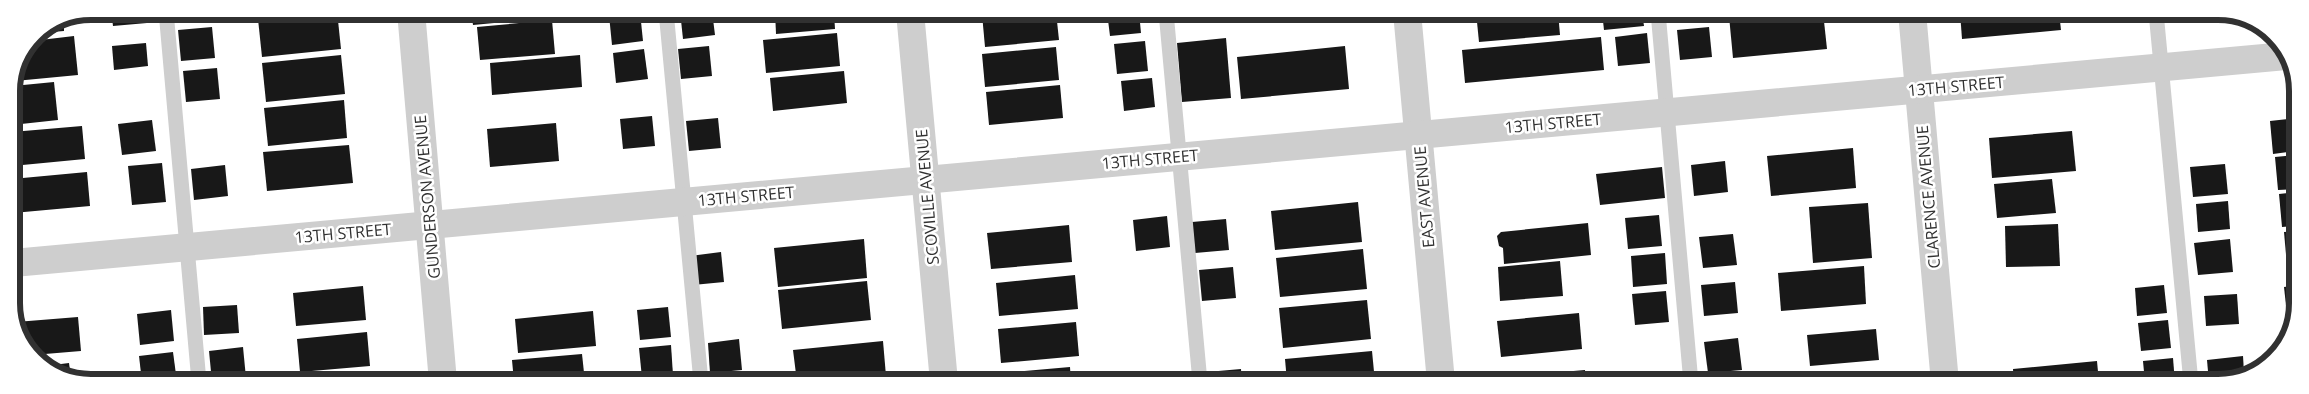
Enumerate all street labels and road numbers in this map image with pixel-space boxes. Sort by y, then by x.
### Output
street label: 13TH STREET [1907,71,2006,101]
street label: 13TH STREET [1504,108,1603,138]
street label: GUNDERSON AVENUE [409,114,445,280]
street label: CLARENCE AVENUE [1911,124,1945,270]
street label: SCOVILLE AVENUE [910,128,944,266]
street label: 13TH STREET [1101,144,1200,174]
street label: EAST AVENUE [1409,145,1439,249]
street label: 13TH STREET [697,181,796,211]
street label: 13TH STREET [294,218,393,248]

